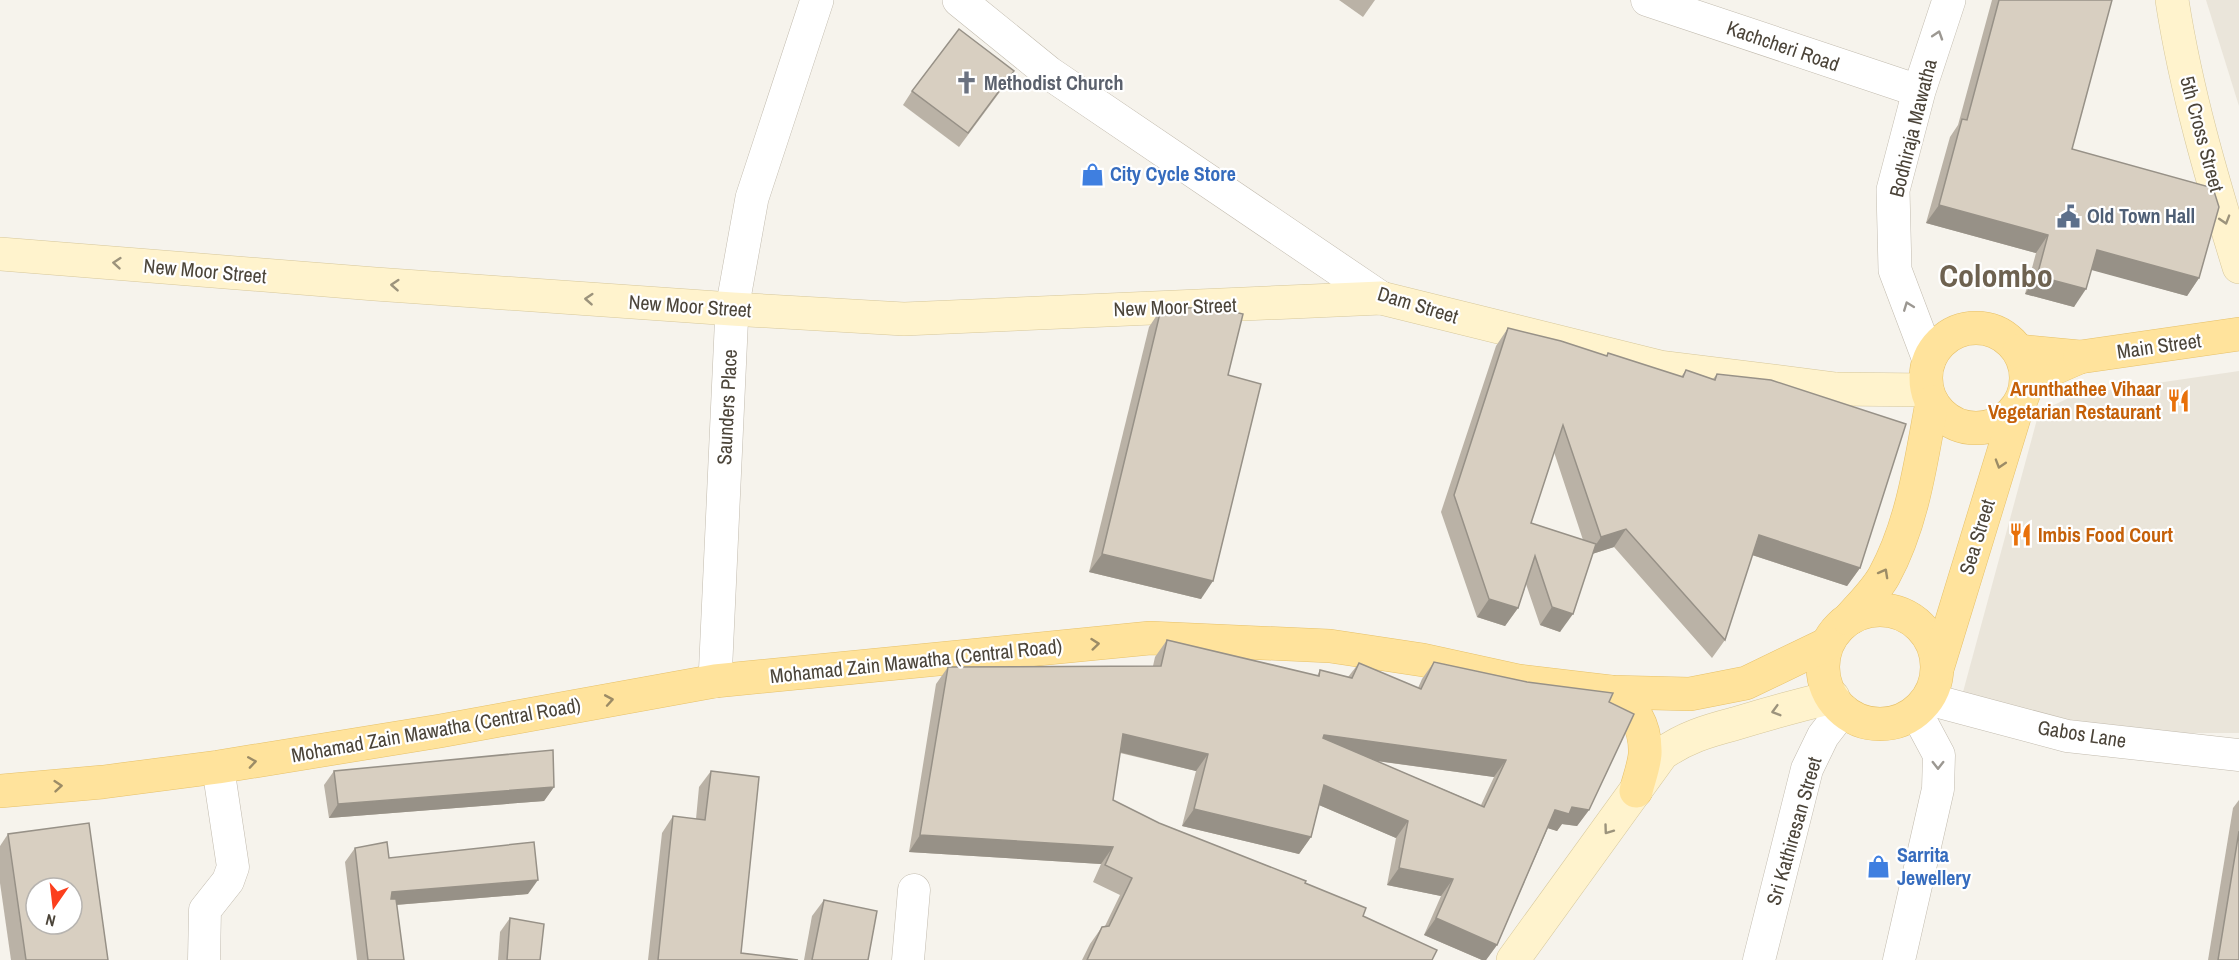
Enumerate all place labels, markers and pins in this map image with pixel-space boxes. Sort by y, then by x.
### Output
place label: Methodist Church [984,69,1123,96]
church icon: Methodist Church [953,70,979,96]
place label: City Cycle Store [1110,160,1236,187]
shop icon: City Cycle Store [1079,161,1105,187]
place label: Old Town Hall [2087,202,2195,229]
public building icon: Old Town Hall [2056,203,2082,229]
place label: Arunthathee Vihaar Vegetarian Restaurant [1988,375,2162,425]
restaurant icon: Arunthathee Vihaar Vegetarian Restaurant [2166,388,2192,414]
place label: Imbis Food Court [2038,521,2174,548]
restaurant icon: Imbis Food Court [2007,522,2033,548]
place label: Sarrita Jewellery [1897,841,1972,891]
shop icon: Sarrita Jewellery [1866,853,1892,879]

